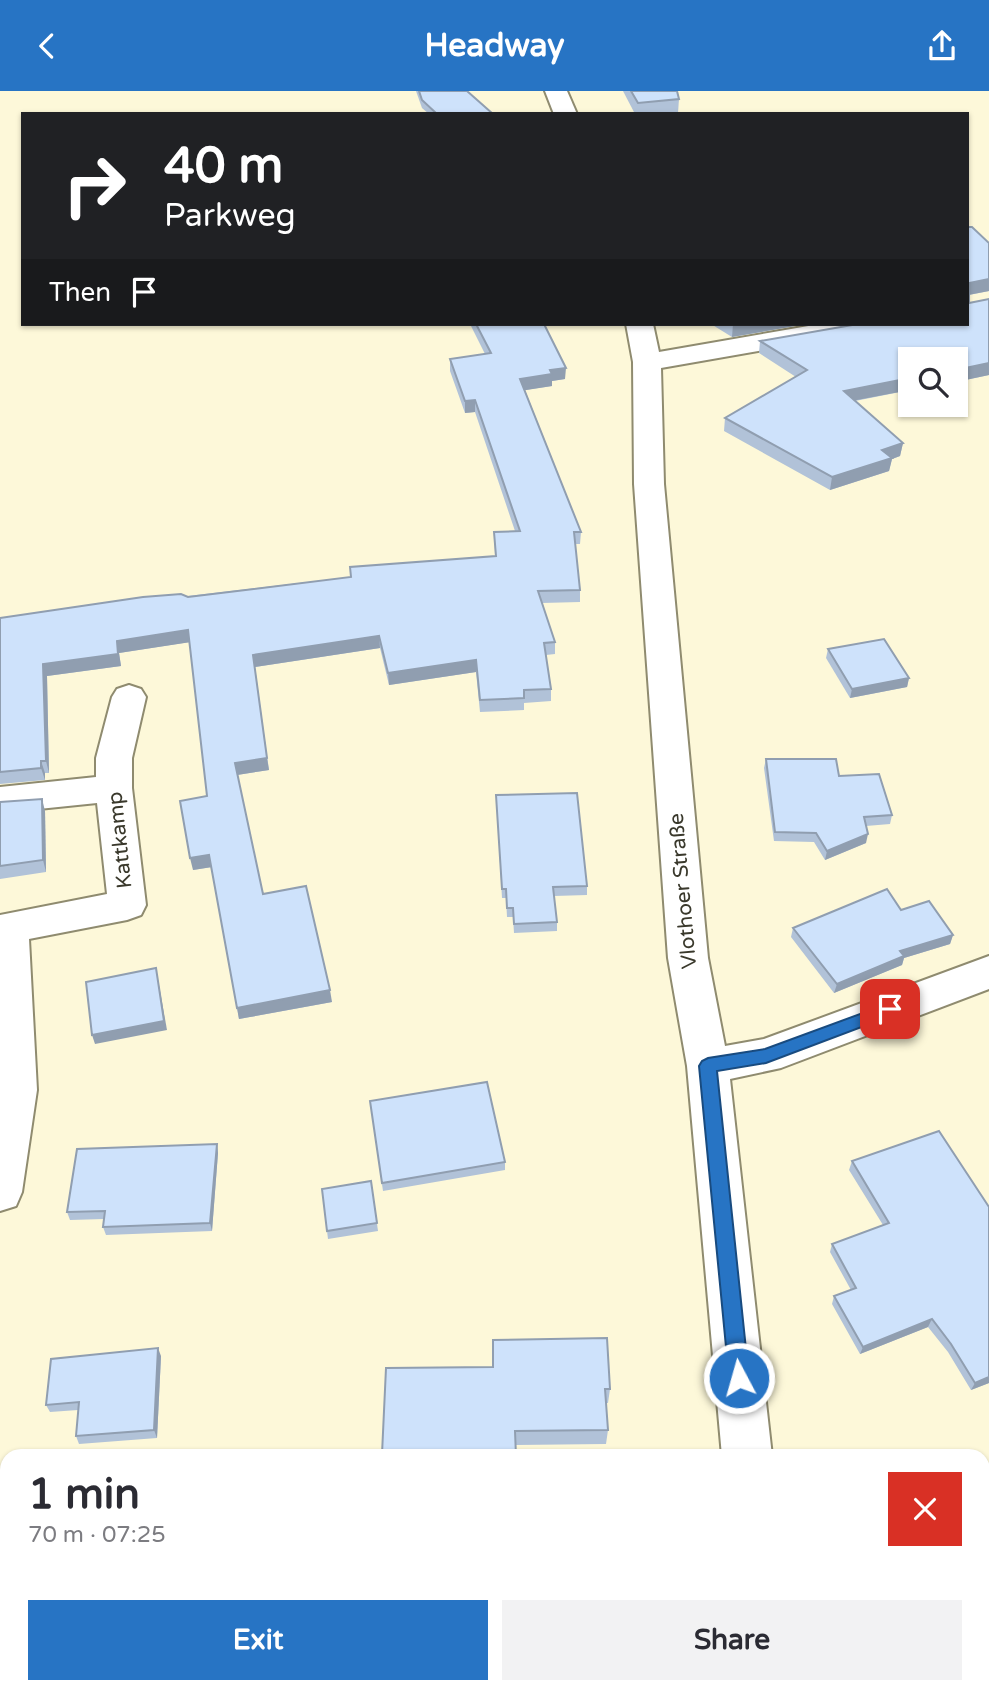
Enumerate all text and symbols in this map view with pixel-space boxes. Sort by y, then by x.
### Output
icon: back [28,27,66,65]
text: Headway [424,27,565,65]
icon: share [923,27,961,65]
text: 40 m [164,137,283,196]
icon: right [49,140,140,231]
text: Parkweg [164,197,296,235]
icon: arrive [125,273,163,311]
text: Then [49,277,111,308]
map controls [898,347,968,417]
button: search [898,347,968,417]
street label: Kattkamp [102,790,138,890]
street label: Vlothoer Straße [664,812,702,970]
pin [860,979,920,1039]
icon: arrive [871,990,909,1028]
position arrow [702,1341,776,1415]
text: 1 min [28,1469,140,1520]
button: close [888,1472,962,1546]
text: 70 m · 07:25 [28,1521,166,1549]
button: Exit [28,1600,488,1680]
button: Share [502,1600,962,1680]

